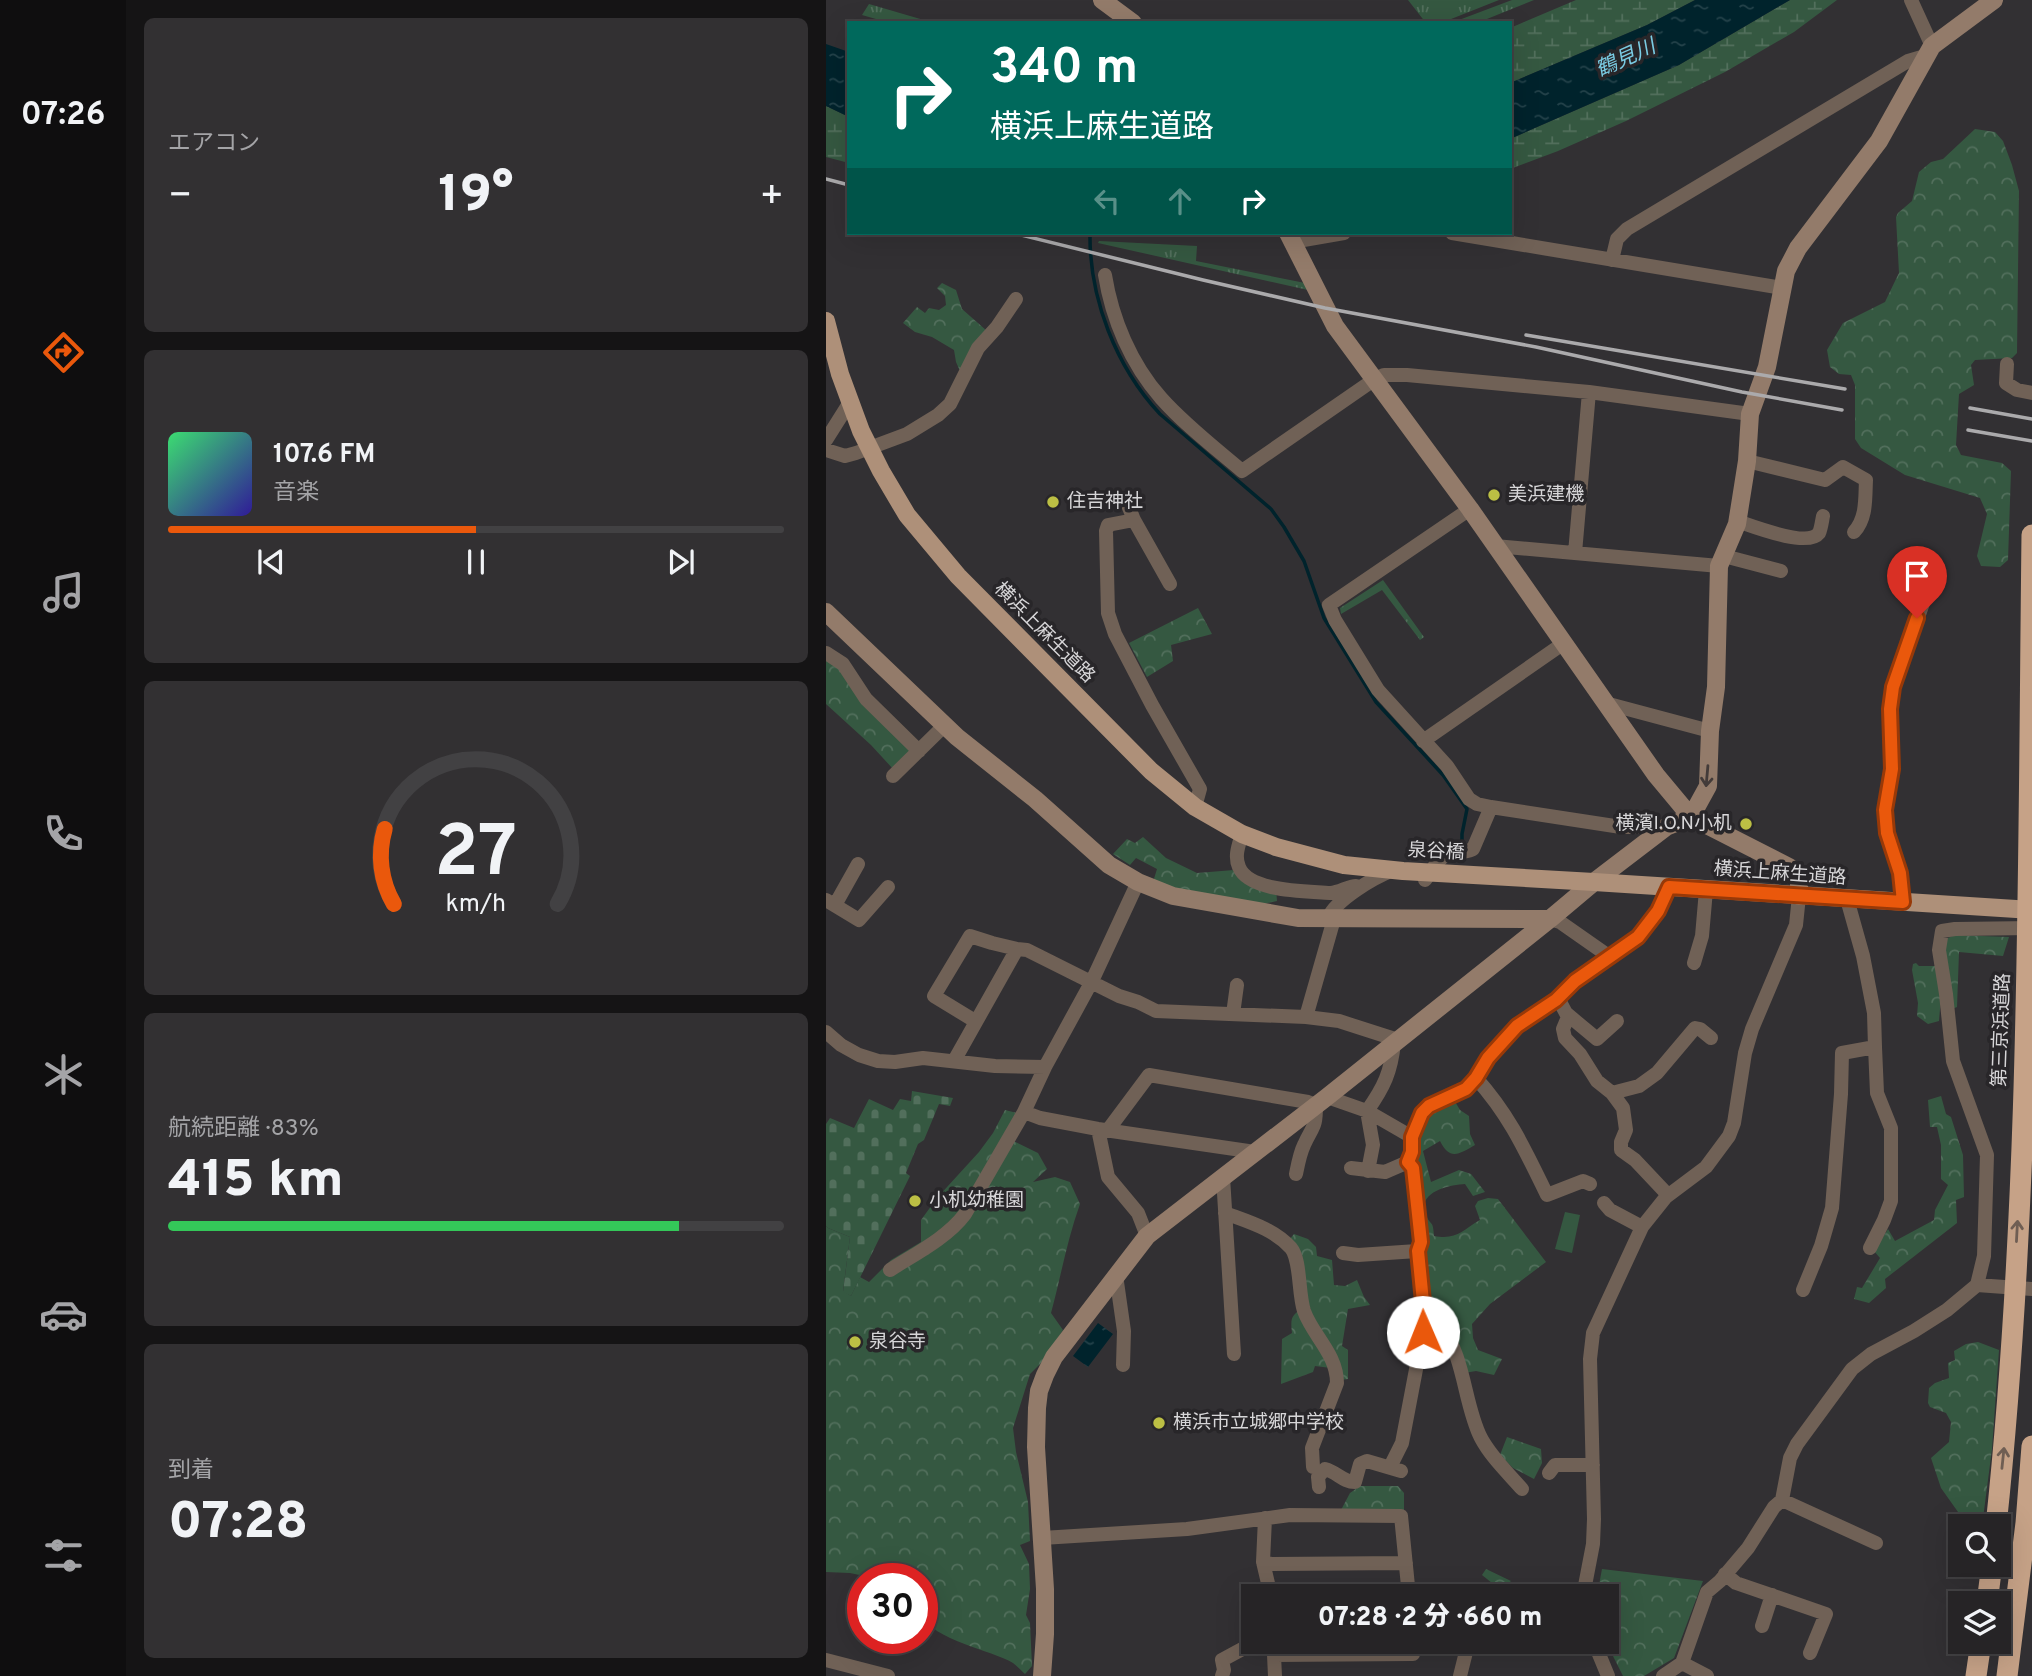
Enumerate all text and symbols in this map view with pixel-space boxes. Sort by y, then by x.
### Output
water label: 鶴見川 [1592,33,1662,84]
text: 340 m [990,39,1138,101]
icon: right [875,49,966,140]
text: 07:26 [21,96,105,136]
text: 横浜上麻生道路 [990,109,1214,149]
text: エアコン [168,130,260,159]
text: 19° [438,164,514,230]
text: − [168,173,193,222]
text: + [759,173,784,222]
icon: left [1088,182,1126,220]
icon: ahead [1161,182,1199,220]
icon: right [1234,182,1272,220]
icon: directions [39,328,88,377]
text: 107.6 FM [273,439,375,472]
text: 音楽 [273,479,319,508]
place label: 美浜建機 [1508,483,1584,507]
marker: 美浜建機 [1486,487,1502,503]
place label: 住吉神社 [1067,490,1143,514]
marker: 住吉神社 [1045,494,1061,510]
icon: previous [252,543,290,581]
icon: pause [457,543,495,581]
icon: next [662,543,700,581]
pin [1887,546,1947,618]
icon: arrive [1898,557,1936,595]
icon: music [39,568,88,617]
street label: 横浜上麻生道路 [988,577,1100,689]
one-way arrow [1701,764,1714,787]
icon: phone [39,809,88,858]
text: 27 [435,810,517,902]
place label: 横濱I.O.N小机 [1616,812,1732,836]
marker: 横濱I.O.N小机 [1738,816,1754,832]
street label: 泉谷橋 [1407,839,1465,865]
street label: 横浜上麻生道路 [1713,857,1847,891]
text: km/h [446,889,506,921]
street label: 第三京浜道路 [1988,973,2016,1087]
icon: climate [39,1050,88,1099]
text: 航続距離 · 83% [168,1115,319,1144]
text: 415 km [168,1149,344,1215]
place label: 小机幼稚園 [929,1189,1024,1213]
marker: 小机幼稚園 [907,1193,923,1209]
one-way arrow [2011,1220,2024,1243]
icon: car [39,1290,88,1339]
position arrow [1386,1295,1460,1369]
place label: 泉谷寺 [869,1330,926,1354]
marker: 泉谷寺 [847,1334,863,1350]
place label: 横浜市立城郷中学校 [1173,1411,1344,1435]
marker: 横浜市立城郷中学校 [1151,1415,1167,1431]
one-way arrow [1997,1447,2010,1470]
text: 到着 [168,1457,214,1486]
text: 07:28 [168,1491,308,1557]
map controls [1948,1514,2011,1654]
button: search [1948,1514,2011,1577]
icon: filters [39,1531,88,1580]
speed limit sign: 30 [847,1563,938,1654]
button: layers [1948,1591,2011,1654]
text: 07:28 · 2 分 · 660 m [1318,1602,1542,1635]

